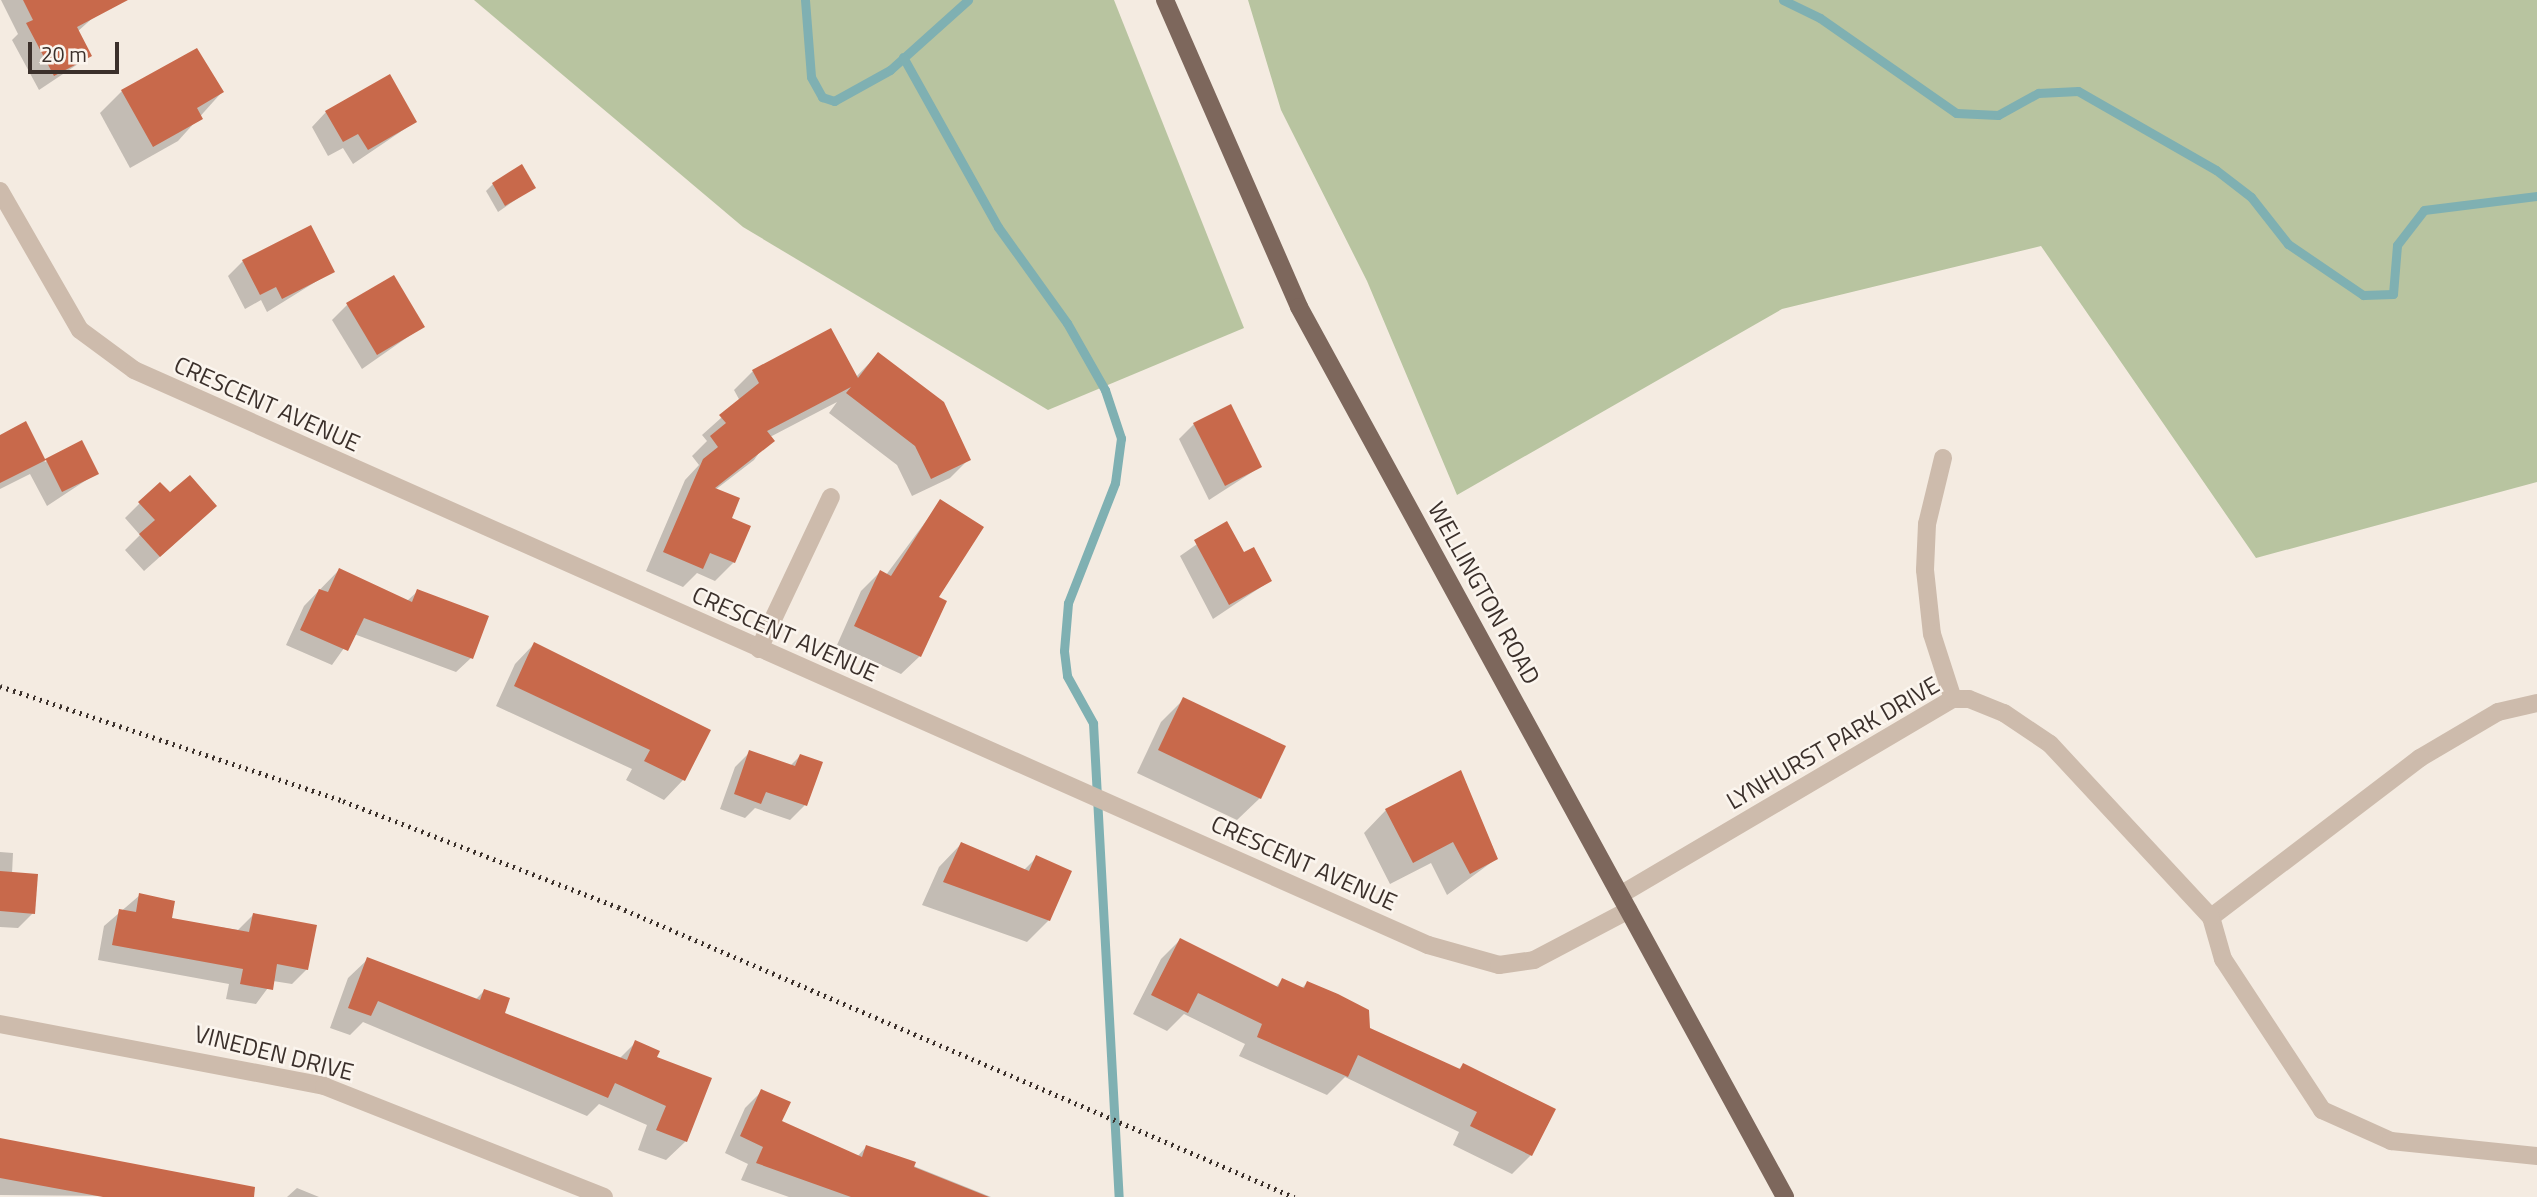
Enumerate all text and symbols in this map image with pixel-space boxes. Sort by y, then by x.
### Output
scale bar [32,28,122,72]
text: 20 m [41,38,87,70]
street label: CRESCENT AVENUE [170,350,364,458]
street label: WELLINGTON ROAD [1422,497,1546,689]
street label: CRESCENT AVENUE [688,580,882,688]
street label: LYNHURST PARK DRIVE [1722,670,1944,816]
street label: CRESCENT AVENUE [1207,809,1401,917]
street label: VINEDEN DRIVE [191,1019,357,1087]

